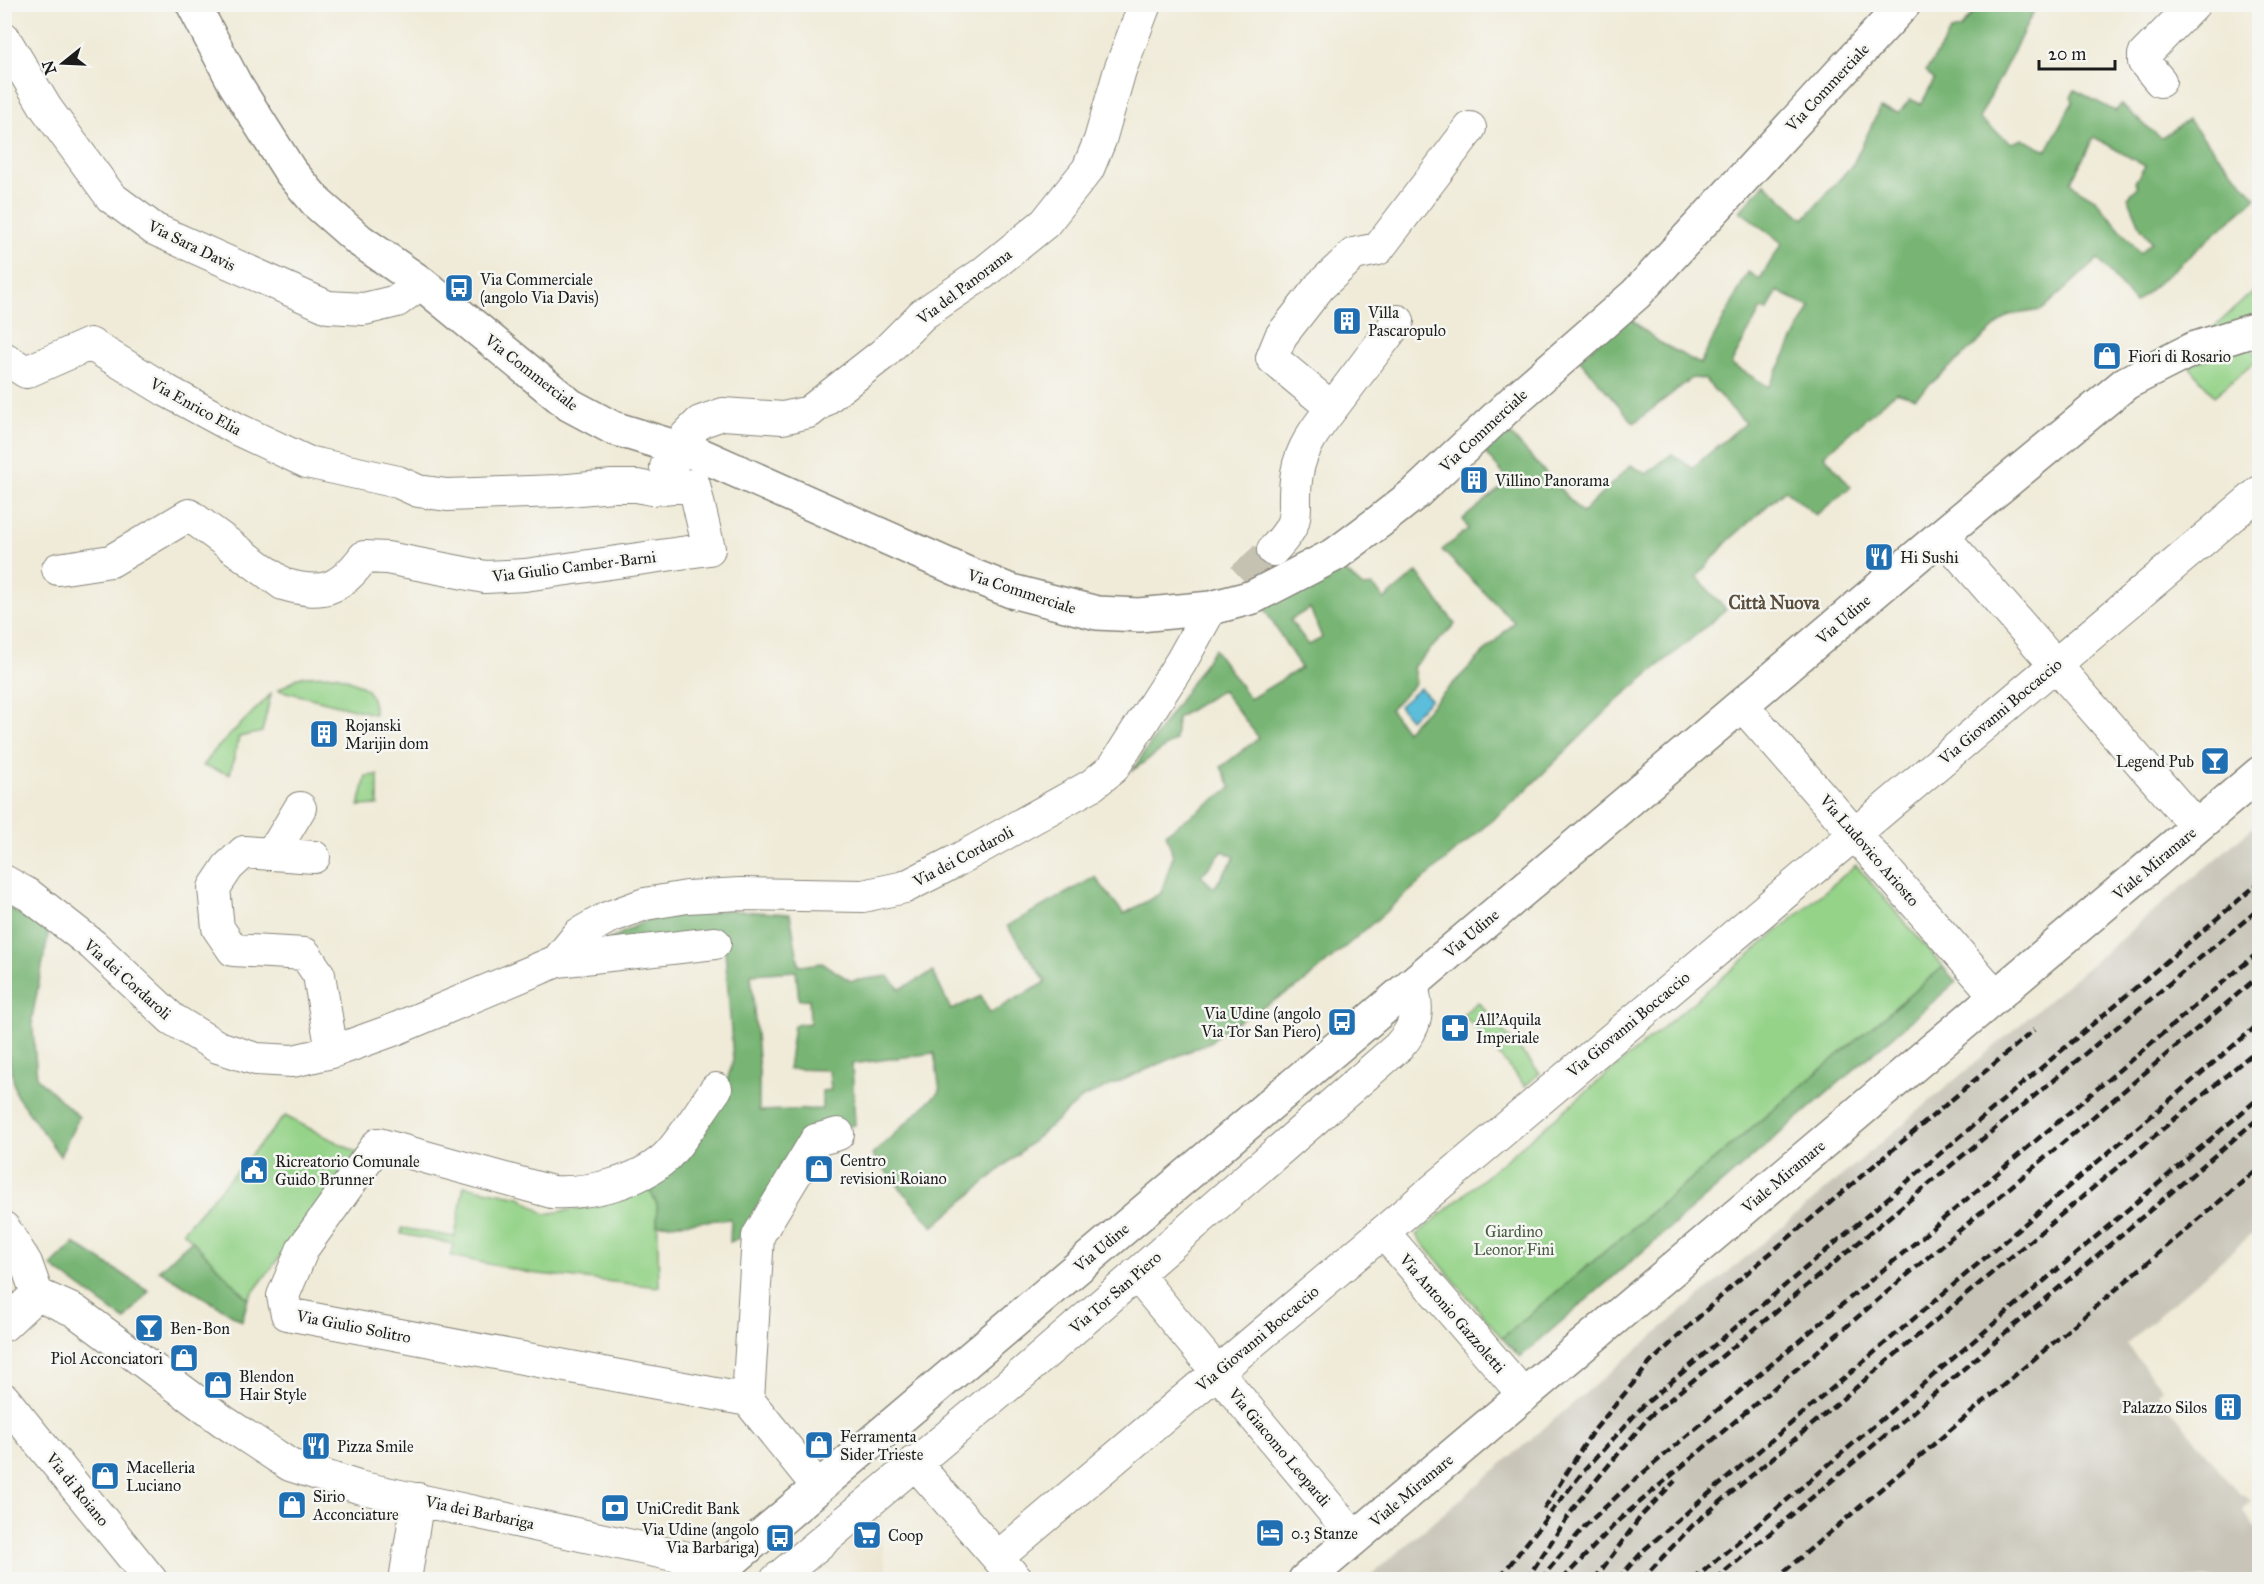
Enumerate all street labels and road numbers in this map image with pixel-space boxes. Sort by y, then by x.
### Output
street label: Via Commerciale [1781,39,1873,136]
street label: Via Sara Davis [144,216,239,275]
street label: Via del Panorama [912,244,1016,329]
street label: Via Commerciale [481,329,582,415]
street label: Via Enrico Elia [146,373,245,439]
street label: Via Commerciale [1435,385,1531,477]
street label: Via Giulio Camber-Barni [490,547,658,586]
street label: Via Commerciale [964,565,1079,618]
street label: Via Udine [1812,590,1875,649]
street label: Via Giovanni Boccaccio [1934,654,2066,769]
street label: Via Ludovico Ariosto [1815,790,1923,910]
street label: Via dei Cordaroli [909,822,1017,891]
street label: Viale Miramare [2108,823,2200,904]
street label: Via Udine [1439,905,1503,962]
street label: Via dei Cordaroli [79,935,176,1024]
street label: Via Giovanni Boccaccio [1562,967,1694,1082]
street label: Viale Miramare [1737,1136,1829,1217]
street label: Via Udine [1069,1219,1133,1276]
street label: Via Tor San Piero [1065,1247,1165,1338]
street label: Via Antonio Gazzoletti [1395,1249,1510,1377]
street label: Via Giovanni Boccaccio [1191,1281,1323,1396]
street label: Via Giulio Solitro [294,1306,413,1347]
street label: Via Giacomo Leopardi [1224,1384,1335,1511]
street label: Via di Roiano [42,1448,113,1530]
street label: Viale Miramare [1365,1450,1457,1531]
street label: Via dei Barbariga [423,1491,536,1534]

